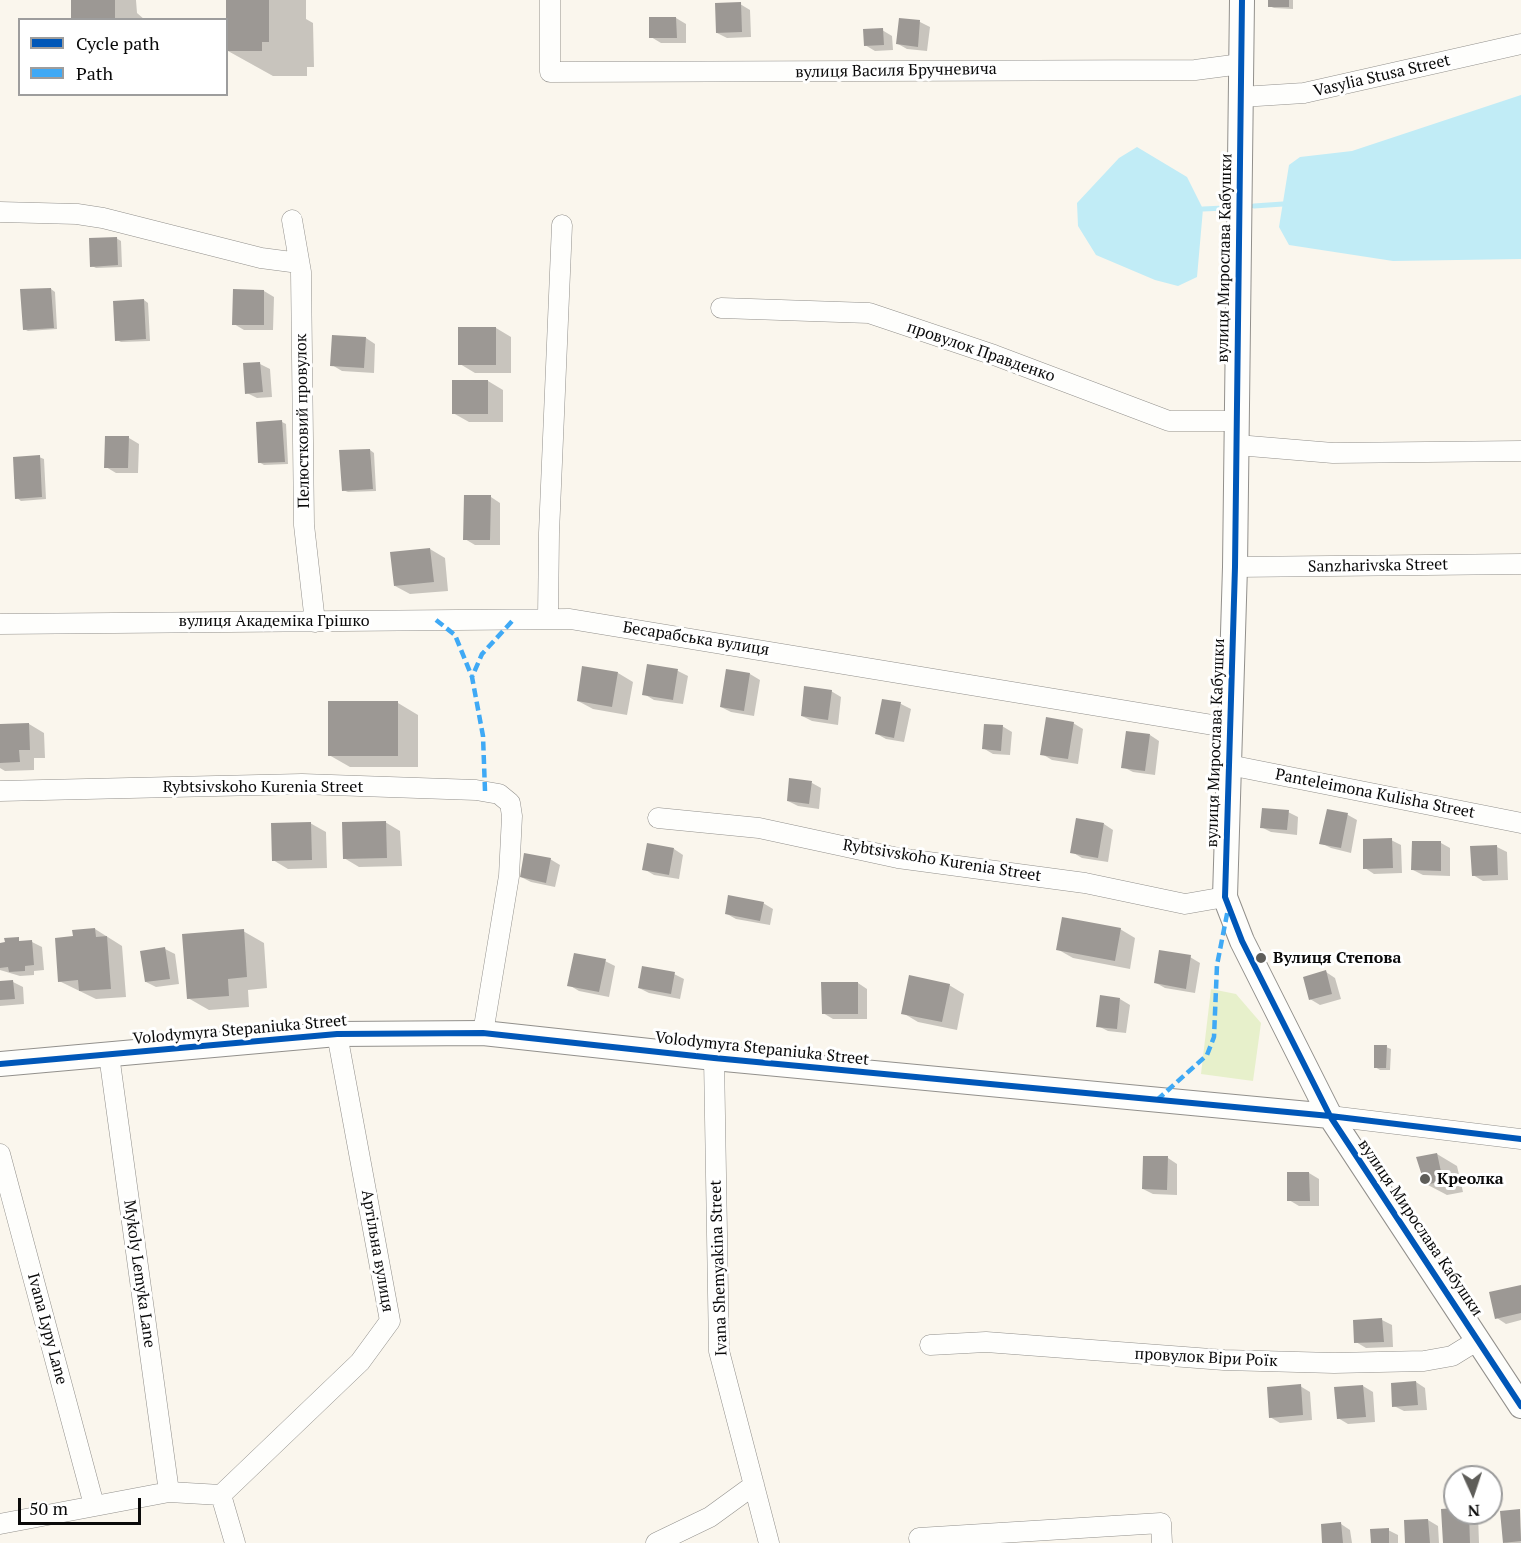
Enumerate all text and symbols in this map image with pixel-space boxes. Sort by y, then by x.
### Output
legend [18,18,228,96]
text: Cycle path [76,31,160,55]
street label: Vasylia Stusa Street [1312,51,1452,101]
street label: вулиця Василя Бручневича [795,60,997,82]
text: Path [76,61,113,85]
street label: вулиця Мирослава Кабушки [1214,153,1236,363]
street label: провулок Правденко [904,318,1058,386]
street label: Пелюстковий провулок [292,333,314,509]
street label: Sanzharivska Street [1308,555,1448,577]
street label: вулиця Академіка Грішко [178,611,370,631]
street label: Бесарабська вулиця [621,618,771,660]
street label: вулиця Мирослава Кабушки [1203,638,1229,848]
street label: Panteleimona Kulisha Street [1274,765,1476,823]
street label: Rybtsivskoho Kurenia Street [163,777,363,797]
street label: Rybtsivskoho Kurenia Street [841,836,1043,886]
place label: Вулиця Степова [1273,948,1401,968]
marker: Вулиця Степова [1254,951,1268,965]
street label: Volodymyra Stepaniuka Street [132,1011,348,1049]
street label: Volodymyra Stepaniuka Street [654,1028,870,1070]
street label: вулиця Мирослава Кабушки [1354,1136,1486,1320]
place label: Креолка [1437,1169,1504,1189]
marker: Креолка [1418,1172,1432,1186]
street label: Ivana Shemyakina Street [706,1179,732,1357]
street label: Артільна вулиця [357,1188,397,1314]
street label: Mykoly Lemyka Lane [119,1199,159,1349]
street label: Ivana Lypy Lane [23,1271,71,1387]
street label: провулок Віри Роїк [1134,1345,1278,1371]
north arrow [1443,1465,1503,1525]
scale bar [21,1486,144,1524]
text: 50 m [29,1496,68,1520]
text: N [1467,1500,1480,1522]

